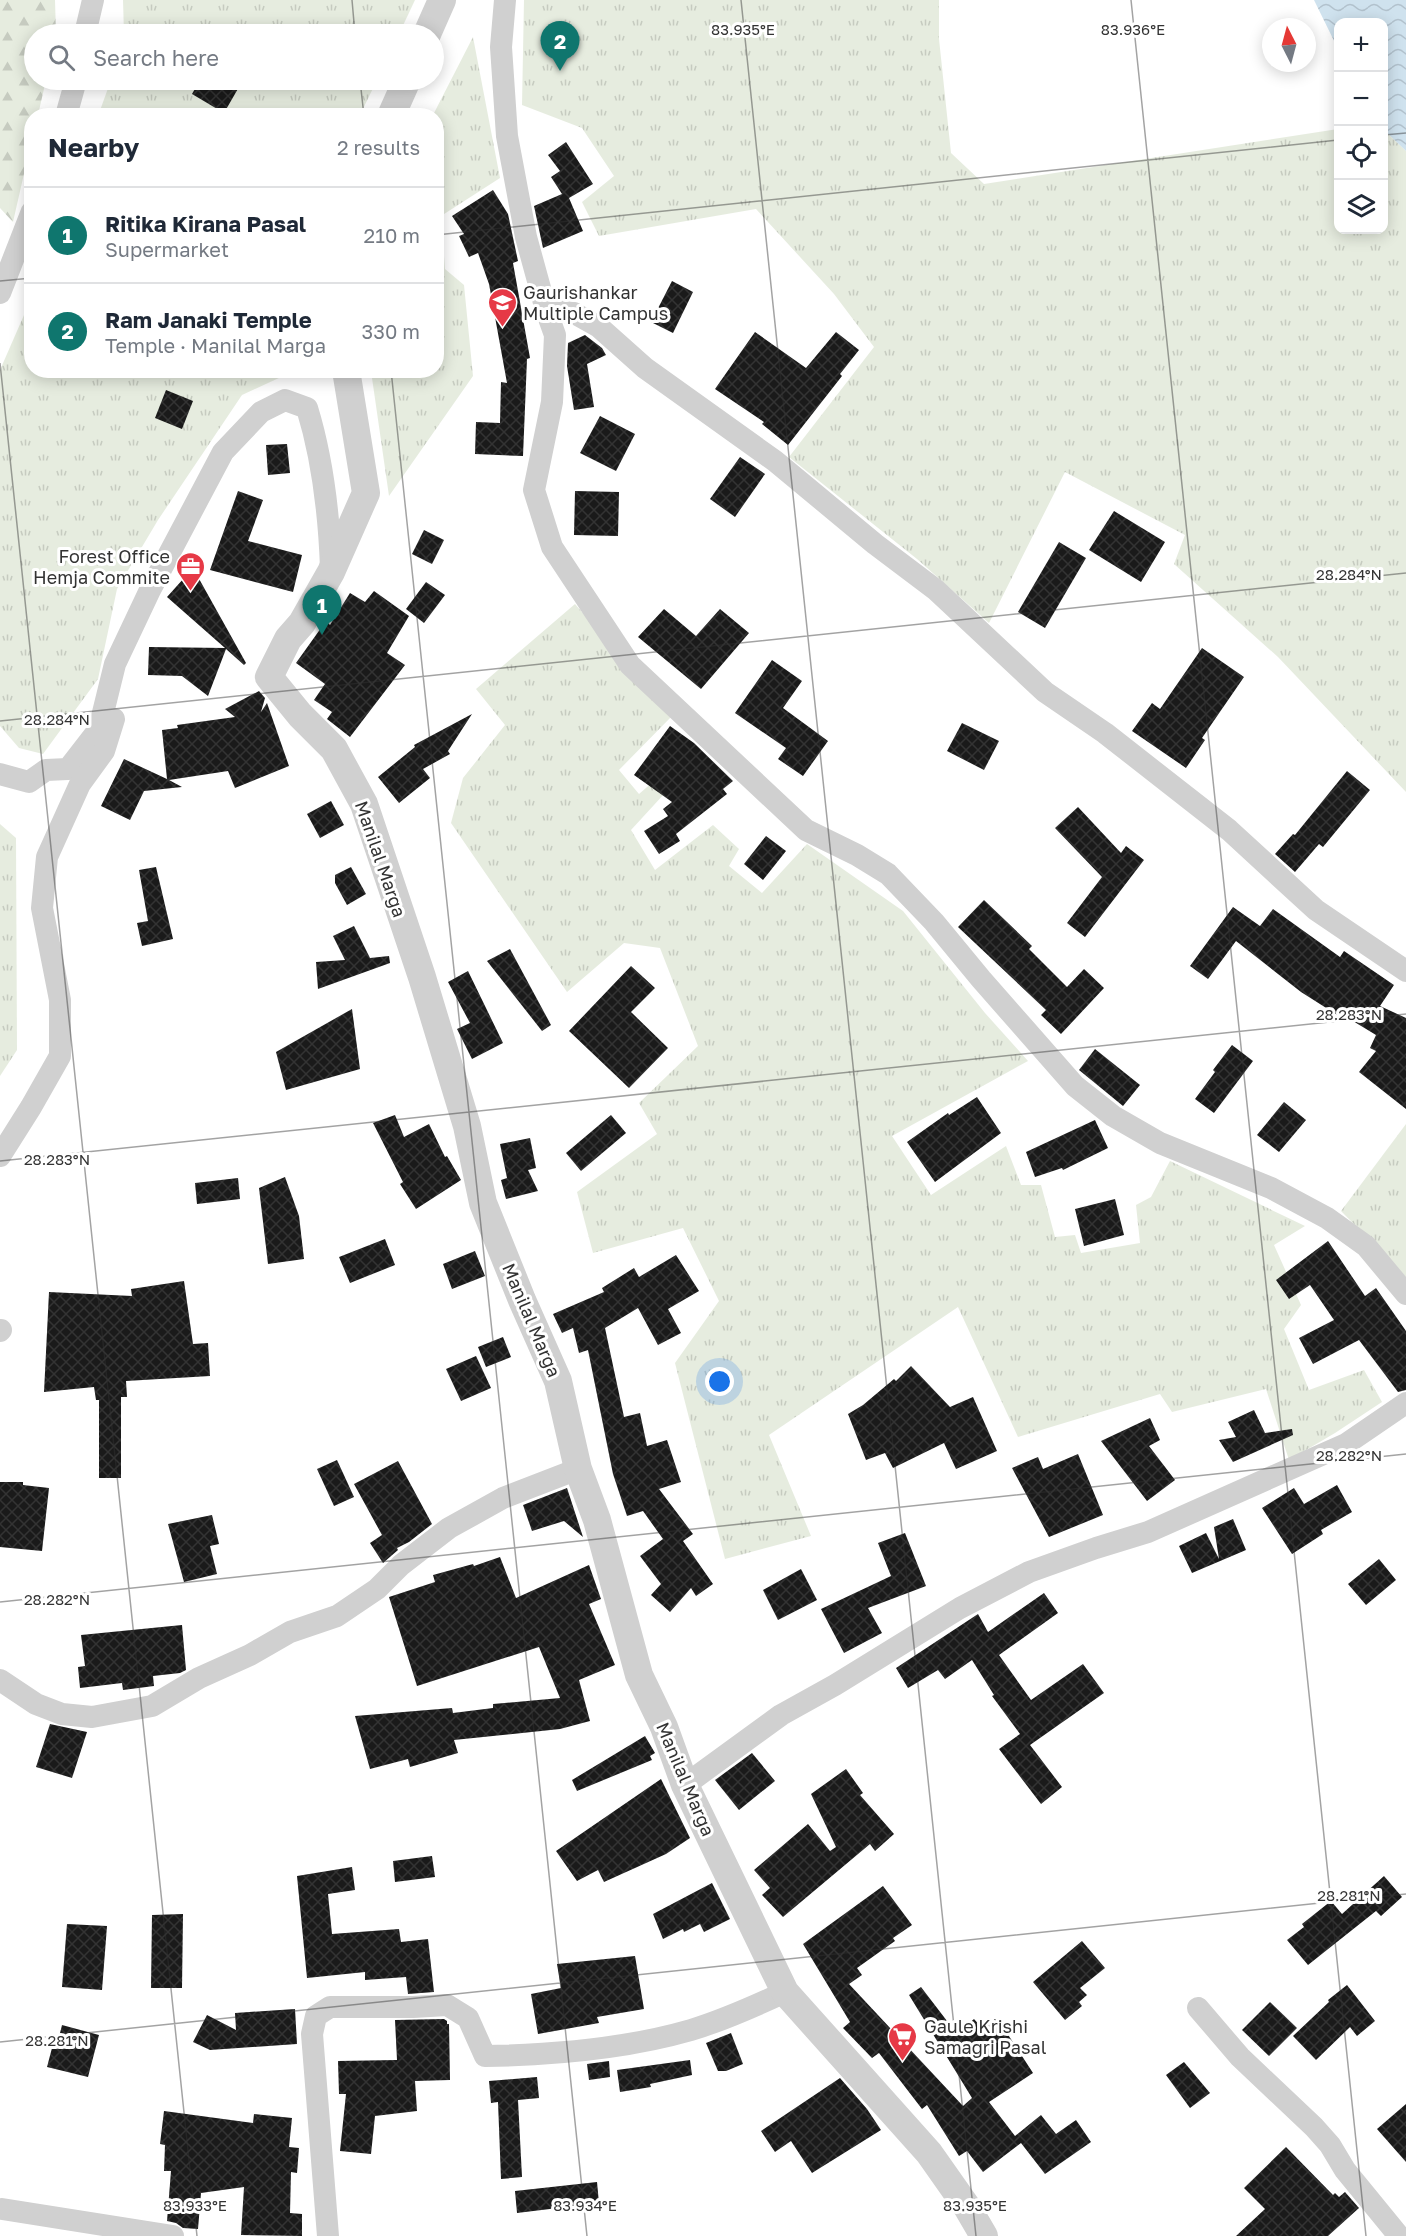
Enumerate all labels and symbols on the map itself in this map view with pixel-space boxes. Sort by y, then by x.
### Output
north arrow [1262,18,1316,72]
text: 83.935°E [711,20,775,38]
text: 83.936°E [1101,20,1165,38]
pin: 2 [540,22,580,71]
place label: Gaurishankar Multiple Campus [523,281,668,324]
school or university icon: Gaurishankar Multiple Campus [486,286,518,328]
place label: Forest Office Hemja Commite [33,545,170,588]
office icon: Forest Office Hemja Commite [175,550,207,592]
text: 28.284°N [1316,565,1382,583]
pin: 1 [302,586,342,635]
text: 28.284°N [24,710,90,728]
street label: Manilal Marga [351,798,411,920]
text: 28.283°N [1316,1005,1382,1023]
text: 28.283°N [24,1150,90,1168]
street label: Manilal Marga [498,1260,566,1380]
your location [705,1367,734,1396]
text: 28.282°N [1316,1446,1382,1464]
text: 28.282°N [24,1590,90,1608]
street label: Manilal Marga [652,1719,720,1839]
text: 28.281°N [1317,1886,1381,1904]
place label: Gaule Krishi Samagri Pasal [924,2015,1047,2058]
supermarket icon: Gaule Krishi Samagri Pasal [887,2020,919,2062]
text: 28.281°N [25,2031,89,2049]
text: 83.933°E [163,2196,227,2214]
text: 83.934°E [553,2196,617,2214]
text: 83.935°E [943,2196,1007,2214]

